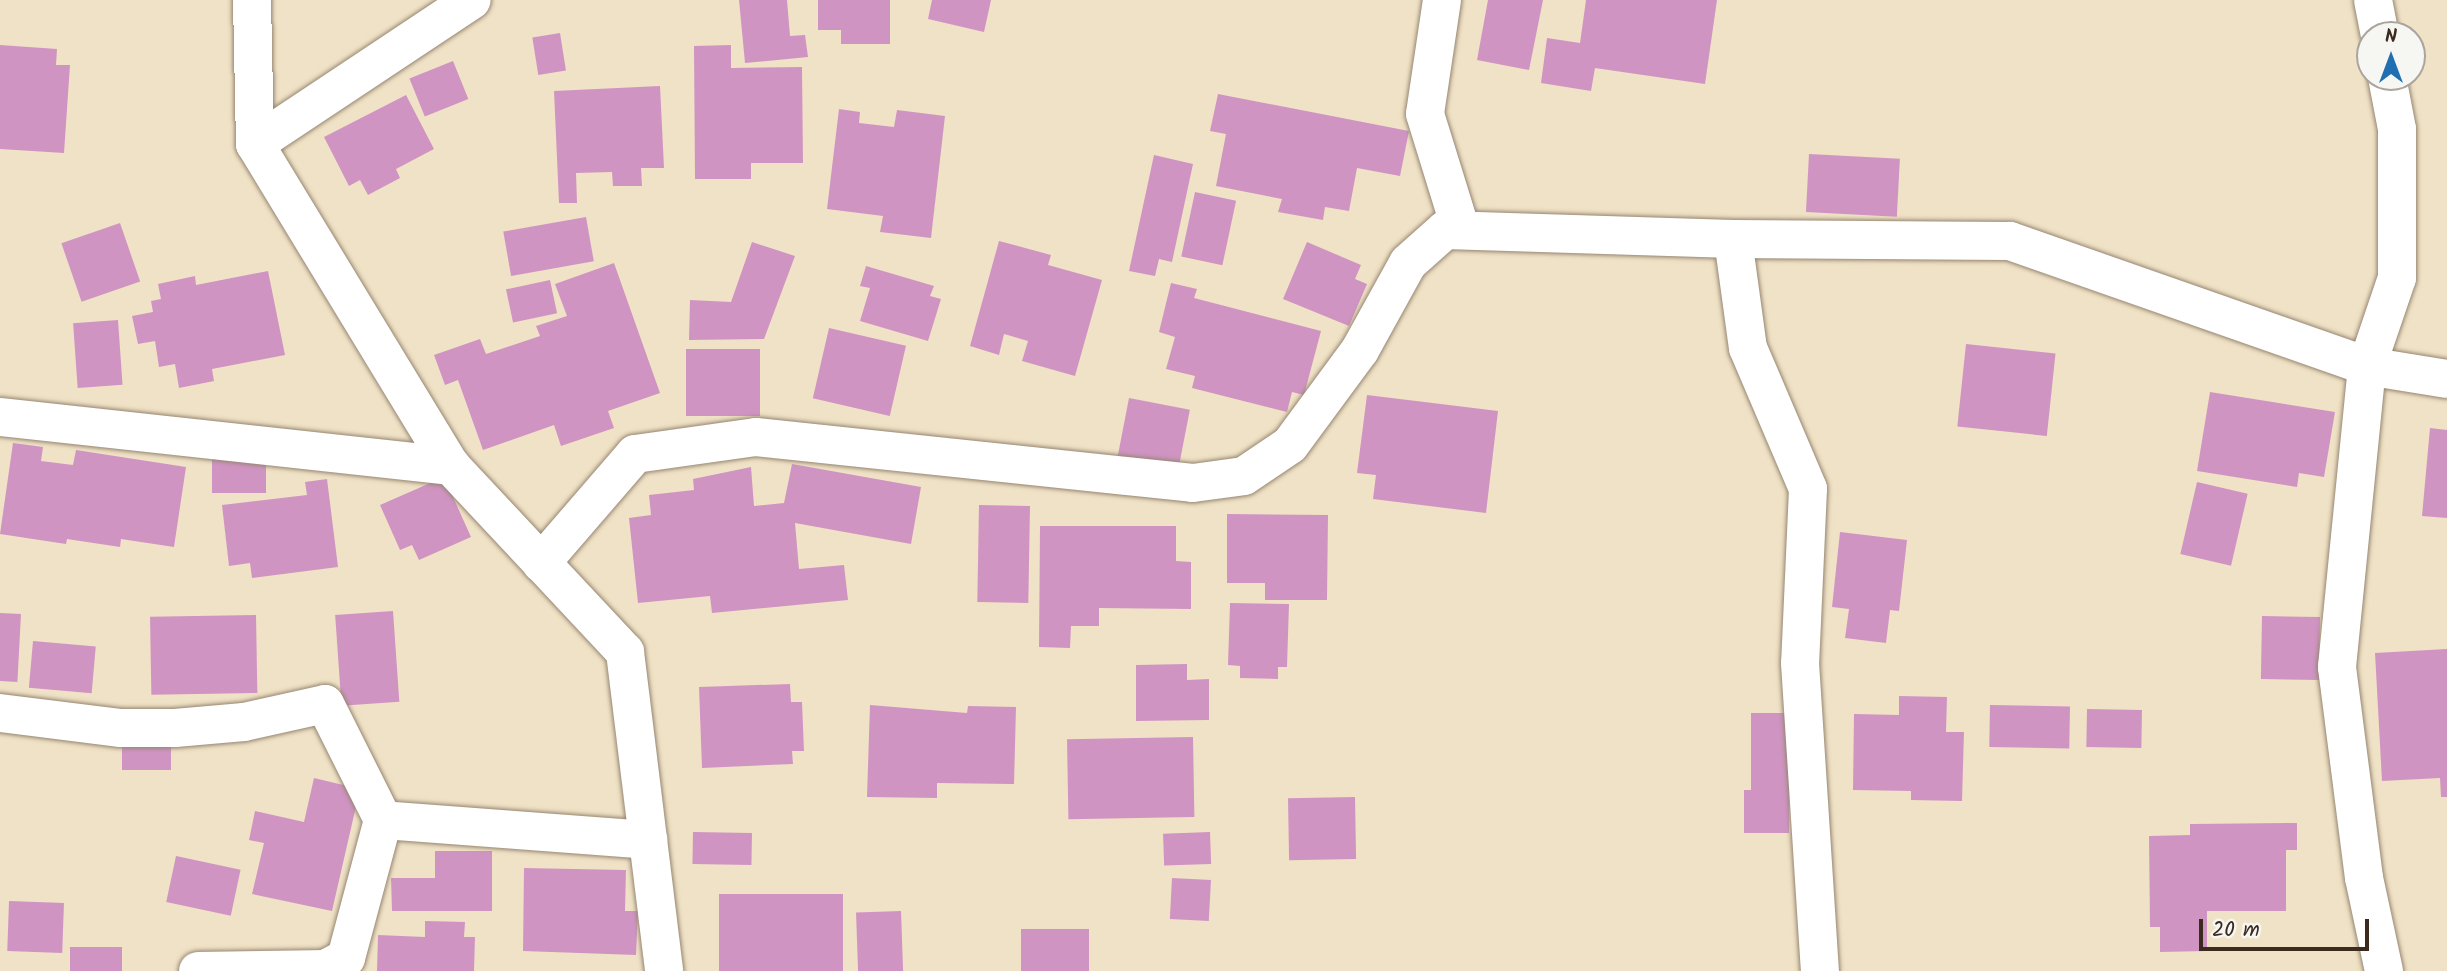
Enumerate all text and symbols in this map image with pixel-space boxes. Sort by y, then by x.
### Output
north arrow [2356,21,2426,91]
text: N [2385,22,2397,52]
scale bar [2202,904,2372,948]
text: 20 m [2212,914,2260,947]

